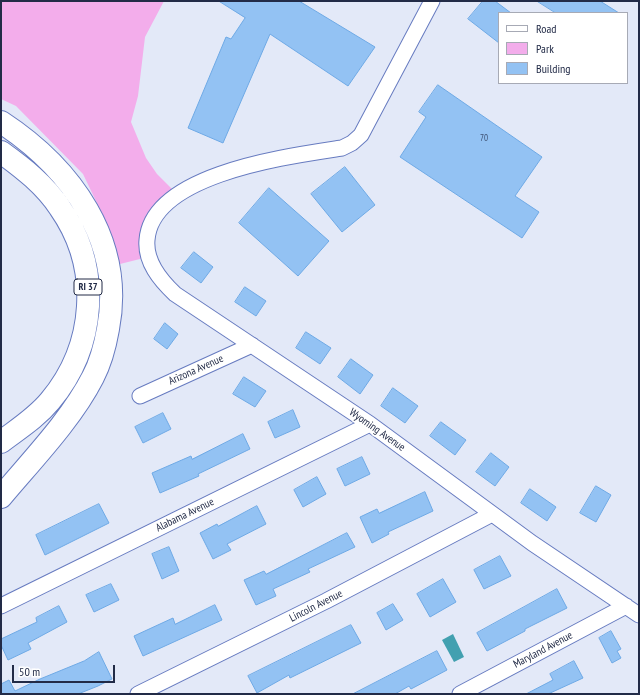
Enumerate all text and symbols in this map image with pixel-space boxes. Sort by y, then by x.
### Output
legend [498,12,628,84]
text: Road [536,21,556,36]
text: Park [536,41,554,56]
text: Building [536,61,571,76]
house number: 70 [480,133,488,143]
road number: RI 37 [74,279,102,295]
street label: Arizona Avenue [167,352,225,388]
street label: Wyoming Avenue [346,406,408,454]
street label: Alabama Avenue [154,495,216,535]
street label: Lincoln Avenue [287,587,345,625]
street label: Maryland Avenue [511,629,575,671]
scale bar [14,657,117,683]
text: 50 m [19,664,40,679]

